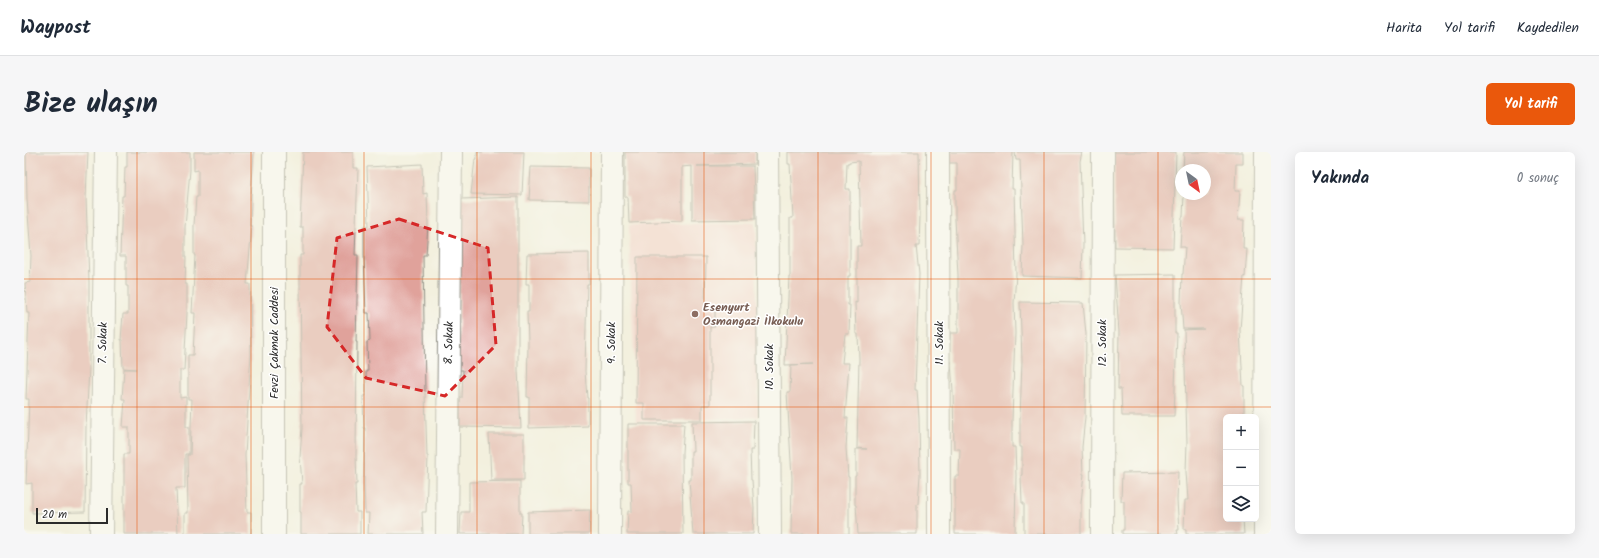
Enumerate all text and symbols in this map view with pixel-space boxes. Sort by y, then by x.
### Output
text: Waypost [20,13,91,43]
text: Harita [1386,17,1422,39]
text: Yol tarifi [1444,17,1495,39]
text: Kaydedilen [1517,17,1579,39]
text: Bize ulaşın [24,82,158,127]
button: Yol tarifi [1486,83,1575,125]
north arrow [1175,164,1211,200]
text: Yakında [1311,165,1369,192]
text: 0 sonuç [1517,168,1559,189]
street label: Fevzi Çakmak Caddesi [265,286,284,399]
place label: Esenyurt Osmangazi İlkokulu [703,298,803,331]
marker: Esenyurt Osmangazi İlkokulu [690,309,700,319]
street label: 12. Sokak [1093,319,1112,367]
street label: 8. Sokak [439,321,459,365]
street label: 11. Sokak [930,321,949,365]
street label: 7. Sokak [93,322,113,364]
street label: 9. Sokak [602,322,621,364]
street label: 10. Sokak [760,344,779,390]
map controls [1223,414,1259,522]
button: + [1223,414,1259,450]
button: − [1223,450,1259,486]
button: layers [1223,486,1259,522]
scale bar [36,506,108,525]
text: 20 m [42,506,67,524]

